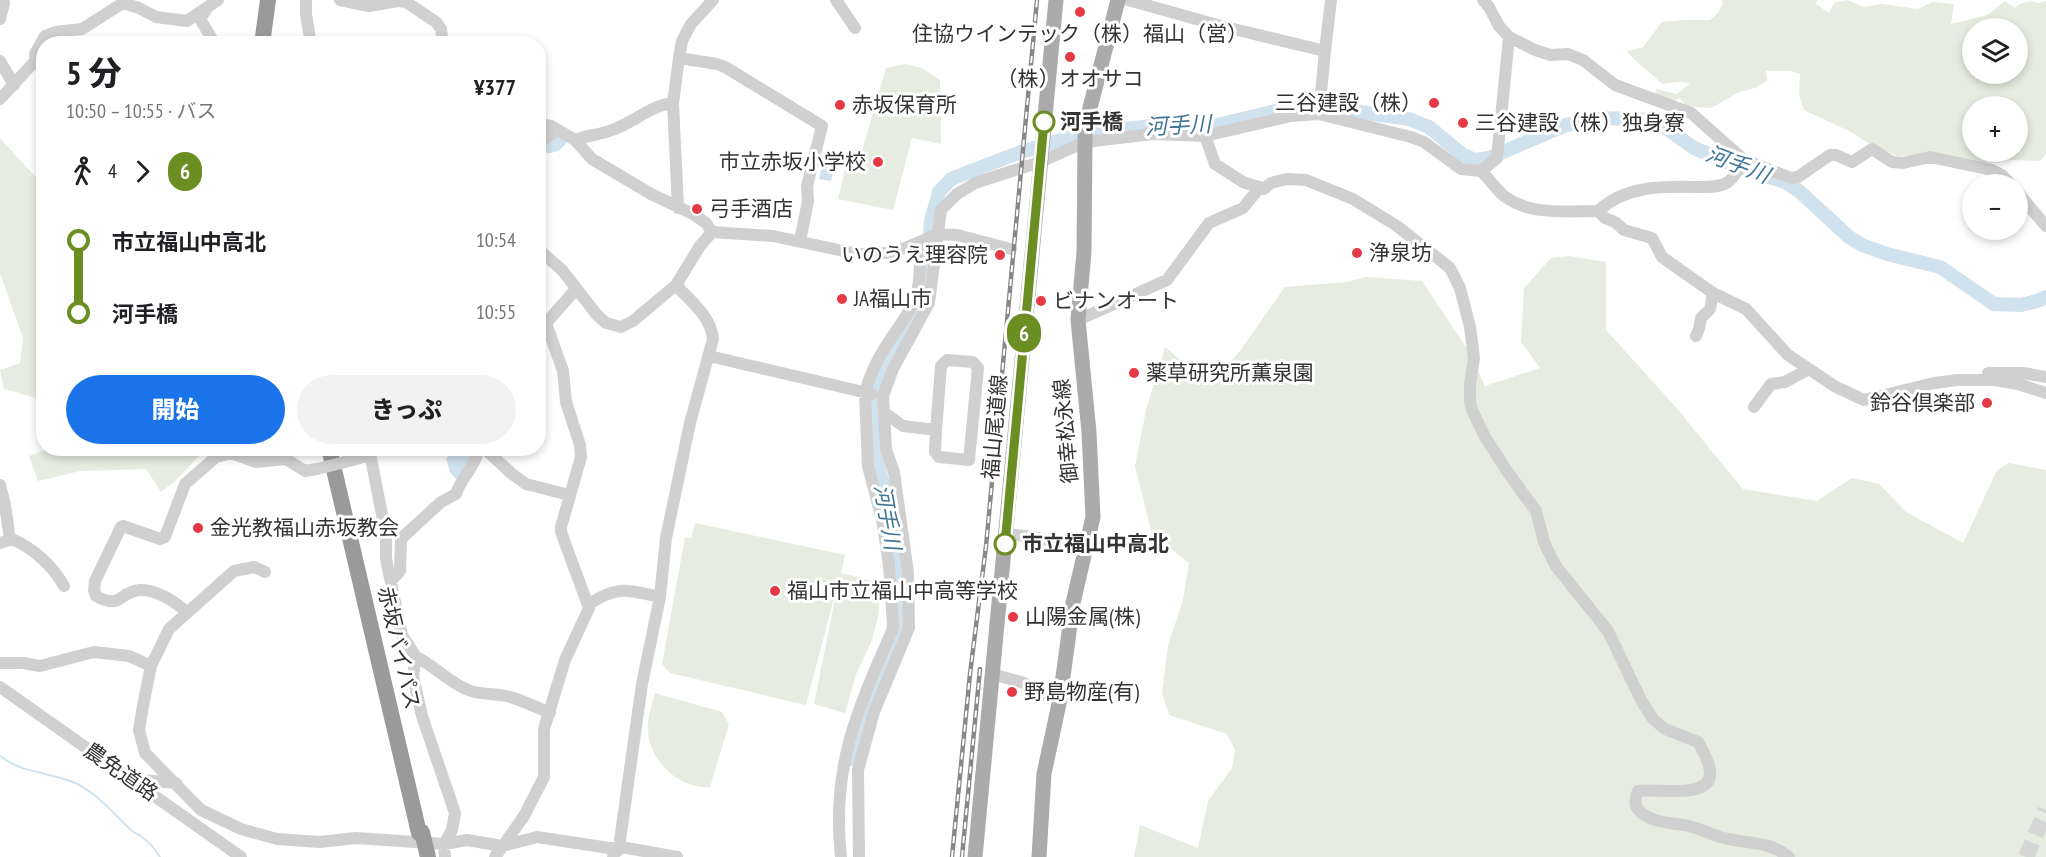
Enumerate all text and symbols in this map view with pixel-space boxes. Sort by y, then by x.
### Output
marker: 住協ウインテック（株）福山（営） [1073,5,1087,19]
map controls [1962,18,2028,240]
button: layers [1962,18,2028,84]
place label: 住協ウインテック（株）福山（営） [912,20,1248,47]
marker: （株）オオサコ [1063,50,1077,64]
text: 5 分 [66,51,122,94]
place label: （株）オオサコ [997,65,1144,92]
text: ¥377 [474,73,516,101]
place label: 三谷建設（株） [1275,89,1422,116]
place label: 赤坂保育所 [852,91,957,118]
marker: 三谷建設（株） [1427,96,1441,110]
button: + [1962,96,2028,162]
text: 10:50 – 10:55 · バス [66,98,217,124]
marker: 赤坂保育所 [833,98,847,112]
place label: 河手橋 [1060,108,1123,135]
water label: 河手川 [1144,109,1214,141]
place label: 三谷建設（株）独身寮 [1475,109,1685,136]
marker: 河手橋 [1033,111,1055,133]
marker: 三谷建設（株）独身寮 [1456,116,1470,130]
water label: 河手川 [1702,139,1776,190]
place label: 市立赤坂小学校 [719,148,866,175]
icon: walk [66,155,99,188]
icon: forward [126,155,159,188]
marker: 市立赤坂小学校 [871,155,885,169]
text: 4 [108,158,117,184]
text: 6 [180,158,190,185]
button: − [1962,174,2028,240]
place label: 弓手酒店 [709,195,793,222]
marker: 弓手酒店 [690,202,704,216]
text: 10:54 [476,227,516,253]
text: 市立福山中高北 [112,228,266,256]
place label: 浄泉坊 [1369,239,1432,266]
place label: いのうえ理容院 [841,241,988,268]
marker: 浄泉坊 [1350,246,1364,260]
marker: いのうえ理容院 [993,248,1007,262]
place label: JA福山市 [853,285,932,312]
place label: ビナンオート [1053,287,1179,314]
marker: JA福山市 [835,292,849,306]
marker: ビナンオート [1034,294,1048,308]
text: 10:55 [476,299,516,325]
text: 河手橋 [112,300,178,328]
line badge: 6 [1004,314,1044,352]
text: 6 [1019,320,1029,347]
place label: 薬草研究所薫泉園 [1146,359,1314,386]
marker: 薬草研究所薫泉園 [1127,366,1141,380]
street label: 福山尾道線 [976,373,1013,480]
button: 開始 [66,375,285,444]
button: きっぷ [297,375,516,444]
street label: 御幸松永線 [1047,378,1084,485]
place label: 鈴谷倶楽部 [1870,389,1975,416]
marker: 鈴谷倶楽部 [1980,396,1994,410]
water label: 河手川 [868,482,908,554]
place label: 金光教福山赤坂教会 [210,514,399,541]
marker: 金光教福山赤坂教会 [191,521,205,535]
place label: 市立福山中高北 [1022,530,1169,557]
marker: 市立福山中高北 [994,533,1016,555]
place label: 福山市立福山中高等学校 [787,577,1018,604]
street label: 赤坂バイパス [372,584,427,712]
marker: 福山市立福山中高等学校 [768,584,782,598]
place label: 山陽金属(株) [1025,603,1140,630]
marker: 山陽金属(株) [1006,610,1020,624]
place label: 野島物産(有) [1024,678,1139,705]
marker: 野島物産(有) [1005,685,1019,699]
street label: 農免道路 [79,736,163,807]

